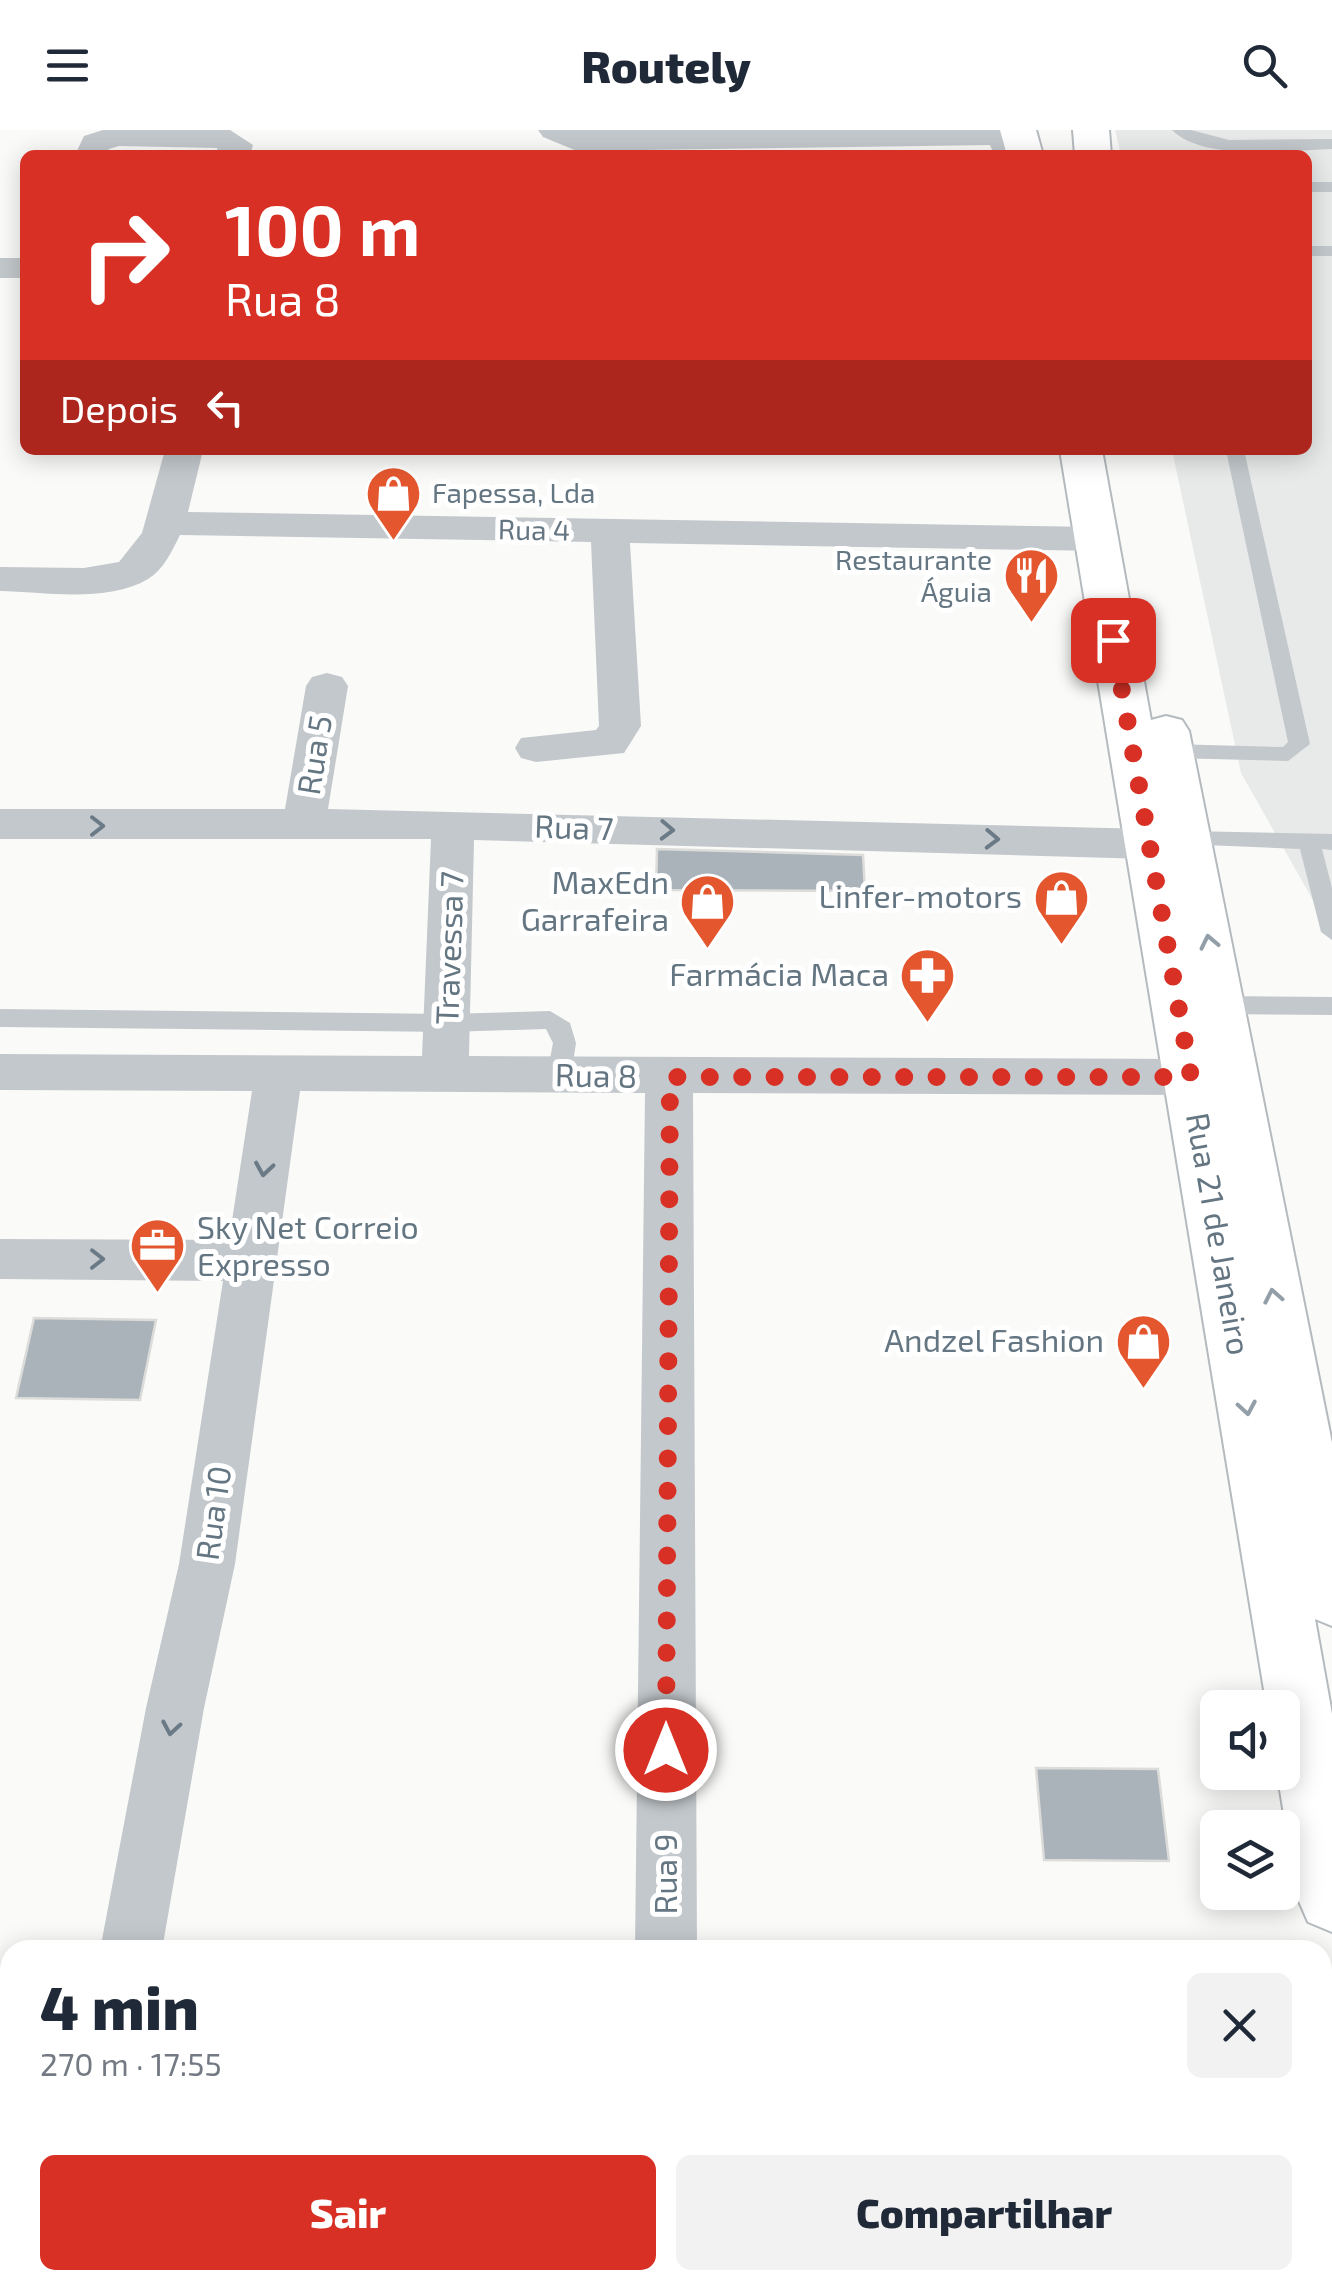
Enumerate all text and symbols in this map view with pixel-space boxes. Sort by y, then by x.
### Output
icon: menu [40,38,95,93]
text: Routely [581,38,751,92]
icon: search [1237,38,1292,93]
text: 100 m [225,186,420,270]
icon: right [60,190,190,320]
text: Rua 8 [225,271,341,325]
icon: left [198,380,253,435]
text: Depois [60,385,178,431]
shop icon: Fapessa, Lda [363,463,423,542]
place label: Fapessa, Lda [432,475,595,509]
street label: Rua 4 [498,511,570,547]
place label: Restaurante Águia [835,542,992,608]
restaurant icon: Restaurante Águia [1001,546,1061,625]
pin [1071,598,1156,683]
icon: arrive [1086,613,1141,668]
street label: Rua 5 [288,712,338,797]
street label: Rua 7 [534,806,614,846]
one-way arrow [90,815,106,837]
one-way arrow [660,820,676,841]
one-way arrow [985,829,1001,850]
place label: MaxEdn Garrafeira [521,862,669,937]
shop icon: Linfer-motors [1031,867,1091,946]
street label: Travessa 7 [426,871,470,1025]
shop icon: MaxEdn Garrafeira [678,871,738,950]
place label: Linfer-motors [819,876,1022,914]
one-way arrow [1199,933,1220,950]
pharmacy icon: Farmácia Maca [898,945,958,1024]
place label: Farmácia Maca [669,954,889,992]
street label: Rua 8 [555,1054,637,1094]
street label: Rua 21 de Janeiro [1180,1110,1260,1358]
one-way arrow [254,1161,275,1177]
place label: Sky Net Correio Expresso [197,1207,419,1282]
office icon: Sky Net Correio Expresso [128,1216,188,1295]
one-way arrow [90,1248,106,1270]
one-way arrow [1264,1288,1285,1305]
shop icon: Andzel Fashion [1113,1311,1173,1390]
place label: Andzel Fashion [884,1320,1104,1358]
one-way arrow [1236,1400,1257,1416]
street label: Rua 10 [187,1463,237,1562]
map controls [1200,1690,1300,1910]
button: sound [1200,1690,1300,1790]
position arrow [614,1698,718,1802]
one-way arrow [161,1720,182,1736]
button: layers [1200,1810,1300,1910]
street label: Rua 9 [645,1833,683,1915]
text: 4 min [40,1970,199,2042]
button: close [1187,1973,1292,2078]
text: 270 m · 17:55 [40,2044,222,2082]
button: Sair [40,2155,656,2270]
button: Compartilhar [676,2155,1292,2270]

